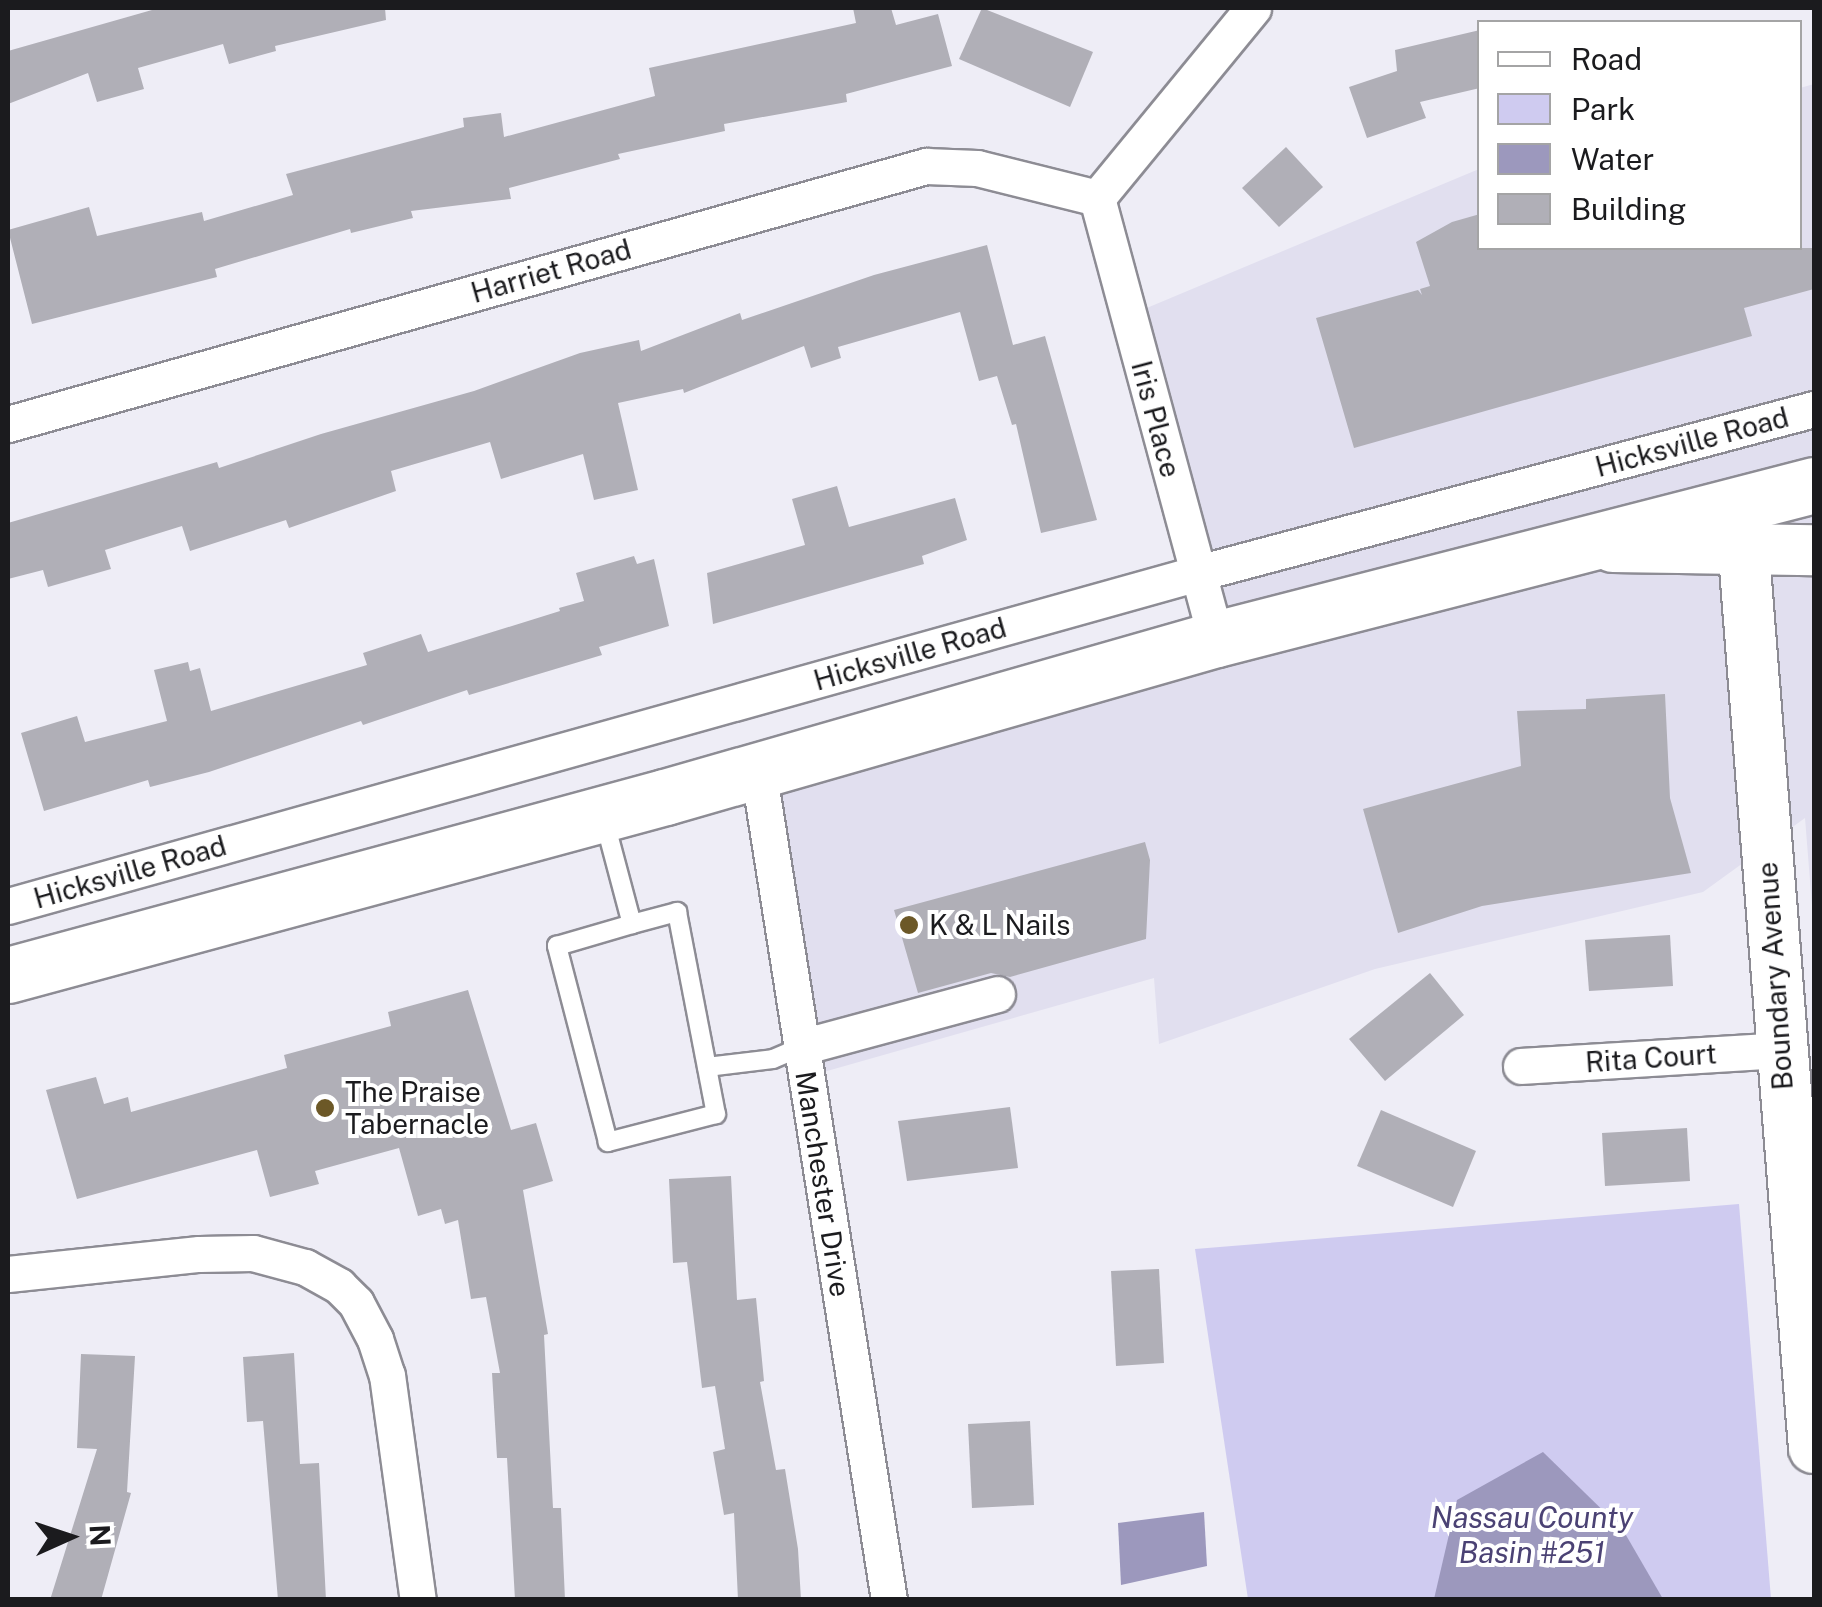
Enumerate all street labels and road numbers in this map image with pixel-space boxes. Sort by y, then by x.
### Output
street label: Harriet Road [467,232,635,310]
street label: Iris Place [1124,357,1188,481]
street label: Hicksville Road [1592,400,1792,484]
street label: Hicksville Road [810,610,1010,698]
street label: Hicksville Road [30,828,230,916]
street label: Boundary Avenue [1750,861,1800,1091]
street label: Rita Court [1584,1037,1718,1079]
street label: Manchester Drive [789,1069,857,1299]

